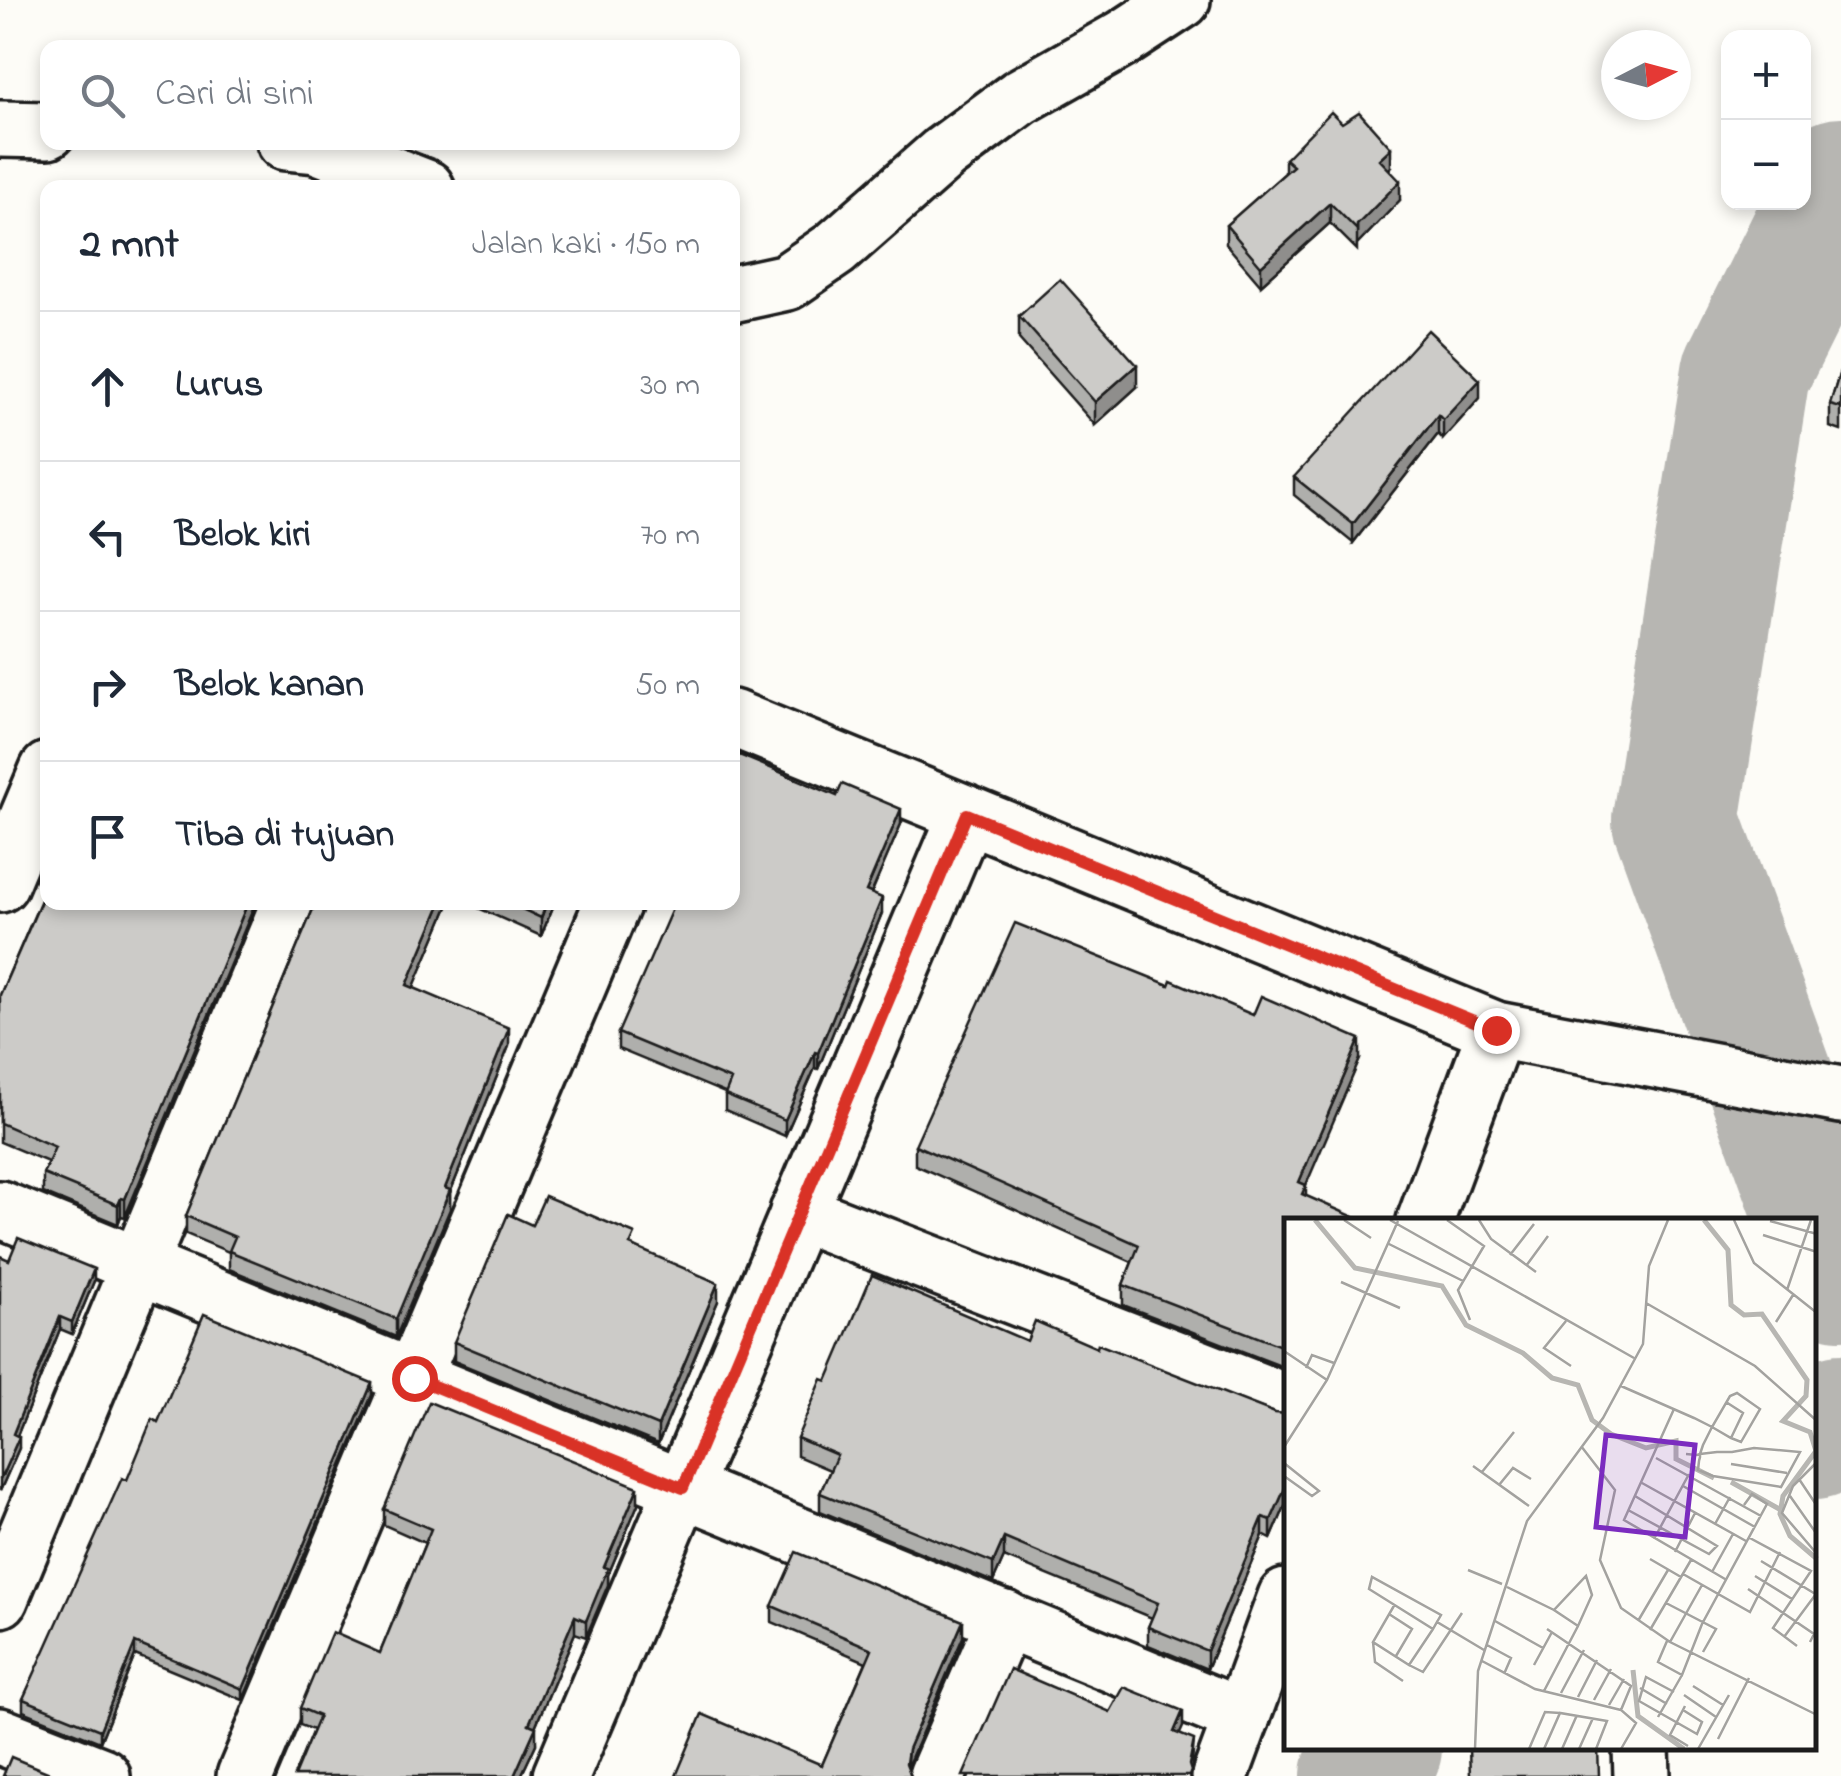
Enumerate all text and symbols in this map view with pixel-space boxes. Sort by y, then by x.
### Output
north arrow [1601,30,1691,120]
map controls [1721,30,1811,210]
button: + [1721,30,1811,120]
search box [40,40,740,150]
text: Cari di sini [155,67,314,123]
icon: search [75,68,130,123]
button: − [1721,120,1811,210]
text: 2 mnt [80,215,179,276]
text: Jalan kaki · 150 m [472,222,700,269]
text: Lurus [175,358,263,414]
icon: ahead [80,359,135,414]
text: 30 m [640,363,700,410]
text: Belok kiri [175,508,311,564]
icon: left [80,509,135,564]
text: 70 m [640,513,700,560]
text: Belok kanan [175,658,364,714]
icon: right [80,659,135,714]
text: 50 m [635,663,700,710]
text: Tiba di tujuan [175,808,394,864]
icon: arrive [80,809,135,864]
route end [1474,1008,1520,1054]
inset map [1284,1218,1816,1751]
route start [392,1356,438,1402]

